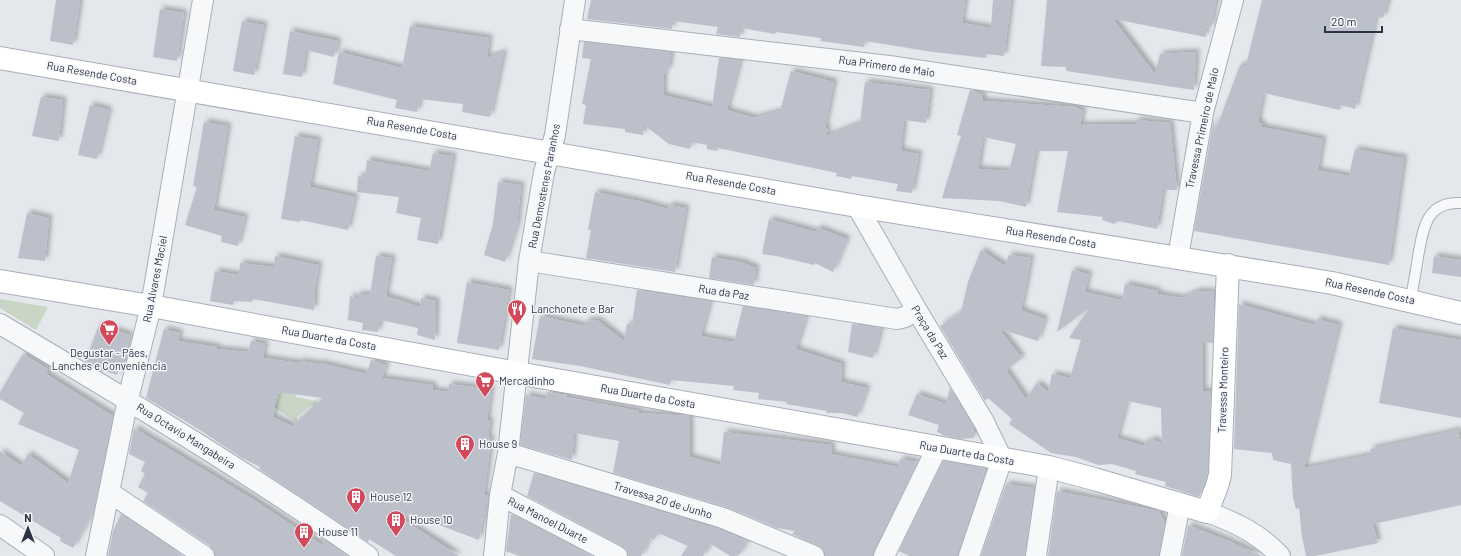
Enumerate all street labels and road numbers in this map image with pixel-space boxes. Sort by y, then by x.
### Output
street label: Rua Primero de Maio [838,52,936,79]
street label: Rua Resende Costa [46,58,138,87]
street label: Travessa Primeiro de Maio [1182,66,1221,190]
street label: Rua Resende Costa [366,113,458,142]
street label: Rua Demostenes Paranhos [525,122,562,249]
street label: Rua Resende Costa [685,168,777,197]
street label: Rua Resende Costa [1005,223,1097,250]
street label: Rua Alvares Maciel [140,234,169,323]
street label: Rua Resende Costa [1324,275,1416,306]
street label: Rua da Paz [698,281,751,302]
street label: Praça da Paz [909,302,952,361]
street label: Rua Duarte da Costa [281,323,378,352]
street label: Travessa Monteiro [1214,347,1231,433]
street label: Rua Duarte da Costa [600,381,697,410]
street label: Rua Octavio Mangabeira [135,400,238,471]
street label: Rua Duarte da Costa [919,438,1016,467]
street label: Travessa 20 de Junho [612,478,714,521]
street label: Rua Manoel Duarte [506,494,591,545]

